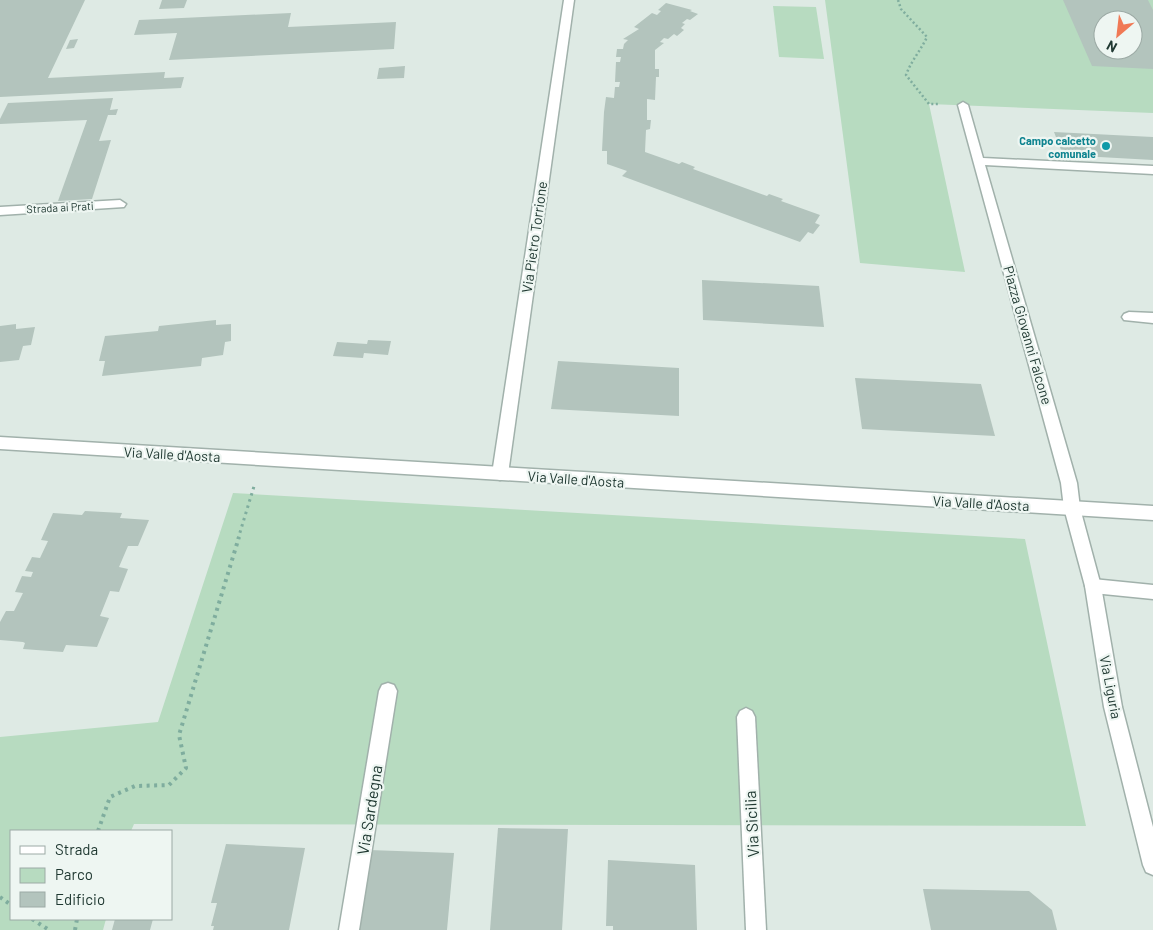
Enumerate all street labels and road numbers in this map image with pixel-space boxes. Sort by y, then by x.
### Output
street label: Via Pietro Torrione [518,180,550,294]
street label: Strada ai Prati [26,199,94,215]
street label: Piazza Giovanni Falcone [1000,264,1056,406]
street label: Via Valle d'Aosta [123,443,221,465]
street label: Via Valle d'Aosta [527,467,625,491]
street label: Via Valle d'Aosta [932,492,1030,514]
street label: Via Liguria [1097,654,1125,720]
street label: Via Sardegna [353,764,385,856]
street label: Via Sicilia [740,790,762,858]

